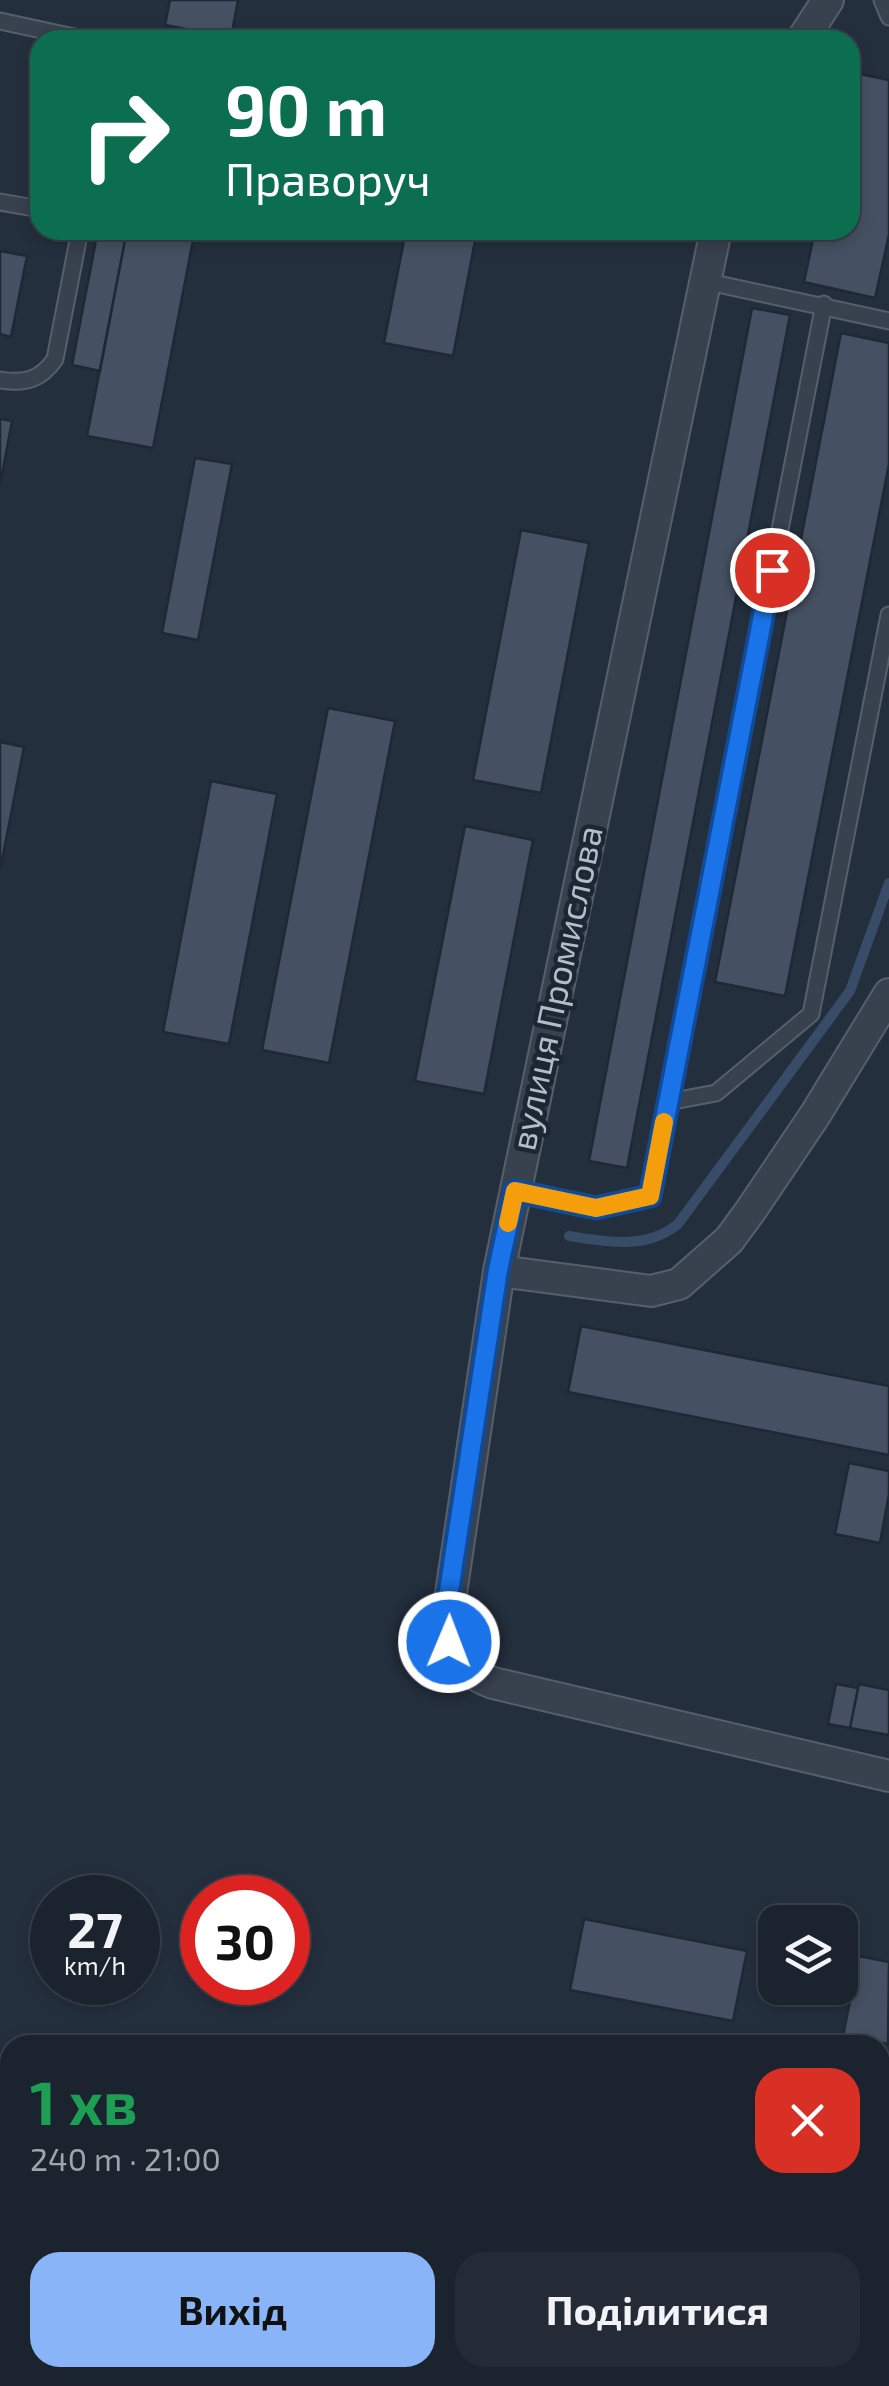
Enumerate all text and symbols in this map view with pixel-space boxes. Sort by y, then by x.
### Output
text: 90 m [225,66,387,150]
icon: right [60,70,190,200]
text: Праворуч [225,151,431,205]
pin [730,528,815,613]
icon: arrive [745,543,800,598]
street label: вулиця Промислова [500,822,611,1154]
position arrow [397,1590,501,1694]
speed limit sign: 30 [180,1875,310,2005]
text: 27 [67,1898,123,1958]
map controls [758,1905,858,2005]
button: layers [758,1905,858,2005]
text: km/h [64,1950,126,1980]
text: 1 хв [30,2065,137,2137]
button: close [755,2068,860,2173]
text: 240 m · 21:00 [30,2139,221,2177]
button: Вихід [30,2252,435,2367]
button: Поділитися [455,2252,860,2367]

